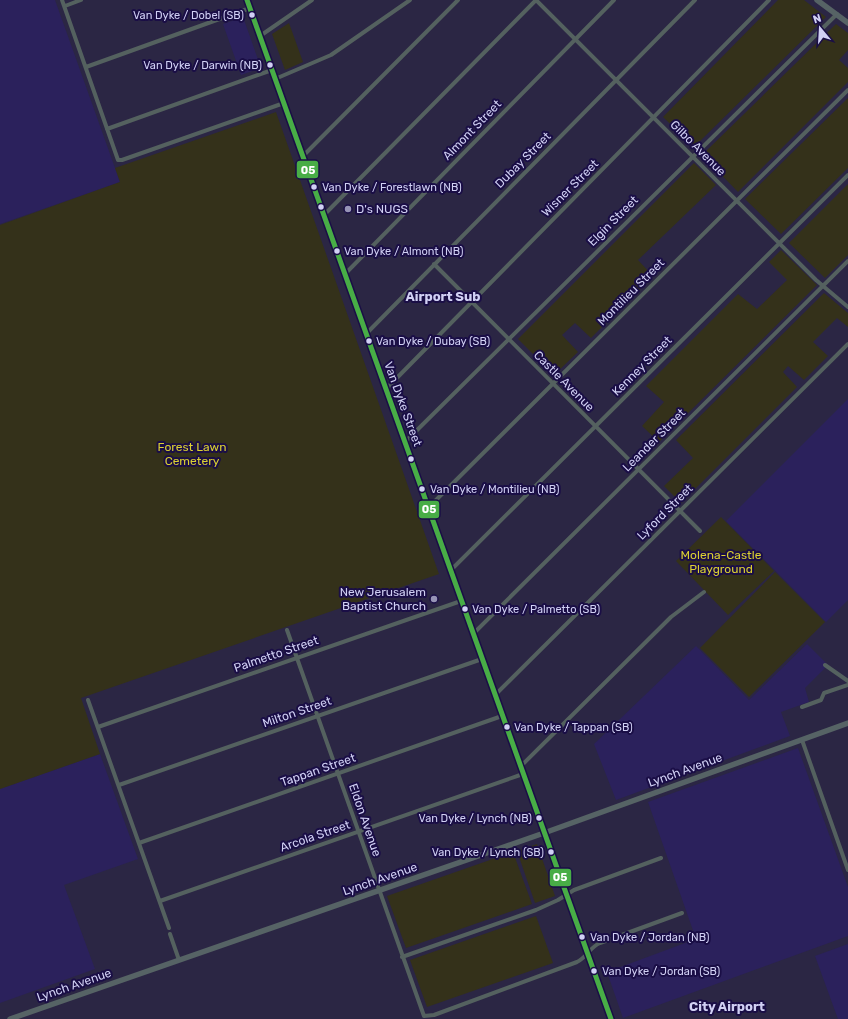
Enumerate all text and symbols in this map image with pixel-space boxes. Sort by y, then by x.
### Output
north arrow [800,8,840,48]
place label: Van Dyke / Dobel (SB) [133,9,244,22]
marker: Van Dyke / Dobel (SB) [247,10,257,20]
text: N [811,12,823,26]
place label: Van Dyke / Darwin (NB) [143,59,262,72]
marker: Van Dyke / Darwin (NB) [265,60,275,70]
street label: Almont Street [440,97,504,163]
street label: Gilbo Avenue [667,117,729,179]
street label: Dubay Street [492,129,554,191]
street label: Wisner Street [539,156,602,219]
line badge: 05 [296,160,319,179]
text: 05 [301,164,315,177]
place label: Van Dyke / Forestlawn (NB) [322,181,462,194]
marker: Van Dyke / Forestlawn (NB) [309,182,319,192]
street label: Elgin Street [585,193,641,249]
unlabelled marker [316,202,326,212]
place label: D's NUGS [356,202,408,216]
marker: D's NUGS [343,204,353,214]
place label: Van Dyke / Almont (NB) [344,245,464,258]
marker: Van Dyke / Almont (NB) [332,246,342,256]
street label: Montilieu Street [595,256,667,328]
district label: Airport Sub [406,289,480,304]
street label: Kenney Street [609,333,675,399]
place label: Van Dyke / Dubay (SB) [376,335,490,348]
marker: Van Dyke / Dubay (SB) [364,336,374,346]
street label: Castle Avenue [531,348,597,414]
street label: Van Dyke Street [381,360,425,449]
street label: Leander Street [620,405,689,474]
park label: Forest Lawn Cemetery [158,440,226,468]
unlabelled marker [406,454,416,464]
street label: Lyford Street [634,481,696,543]
place label: Van Dyke / Montilieu (NB) [430,483,560,496]
marker: Van Dyke / Montilieu (NB) [417,484,427,494]
line badge: 05 [418,500,440,519]
text: 05 [422,503,436,516]
park label: Molena-Castle Playground [681,548,762,576]
place label: New Jerusalem Baptist Church [340,585,426,613]
marker: New Jerusalem Baptist Church [429,594,439,604]
place label: Van Dyke / Palmetto (SB) [472,603,601,616]
marker: Van Dyke / Palmetto (SB) [460,604,470,614]
street label: Palmetto Street [232,633,320,675]
street label: Milton Street [261,694,334,730]
place label: Van Dyke / Tappan (SB) [514,721,633,734]
marker: Van Dyke / Tappan (SB) [502,722,512,732]
street label: Lynch Avenue [646,750,724,790]
street label: Tappan Street [279,751,358,789]
street label: Eldon Avenue [346,782,384,859]
place label: Van Dyke / Lynch (NB) [419,812,532,825]
marker: Van Dyke / Lynch (NB) [534,813,544,823]
street label: Arcola Street [278,817,352,855]
place label: Van Dyke / Lynch (SB) [432,846,544,859]
marker: Van Dyke / Lynch (SB) [546,847,556,857]
street label: Lynch Avenue [341,860,419,898]
line badge: 05 [549,868,572,887]
text: 05 [553,871,567,884]
place label: Van Dyke / Jordan (NB) [590,931,710,944]
marker: Van Dyke / Jordan (NB) [577,932,587,942]
place label: Van Dyke / Jordan (SB) [602,965,721,978]
street label: Lynch Avenue [35,966,113,1004]
marker: Van Dyke / Jordan (SB) [589,966,599,976]
district label: City Airport [689,999,765,1014]

